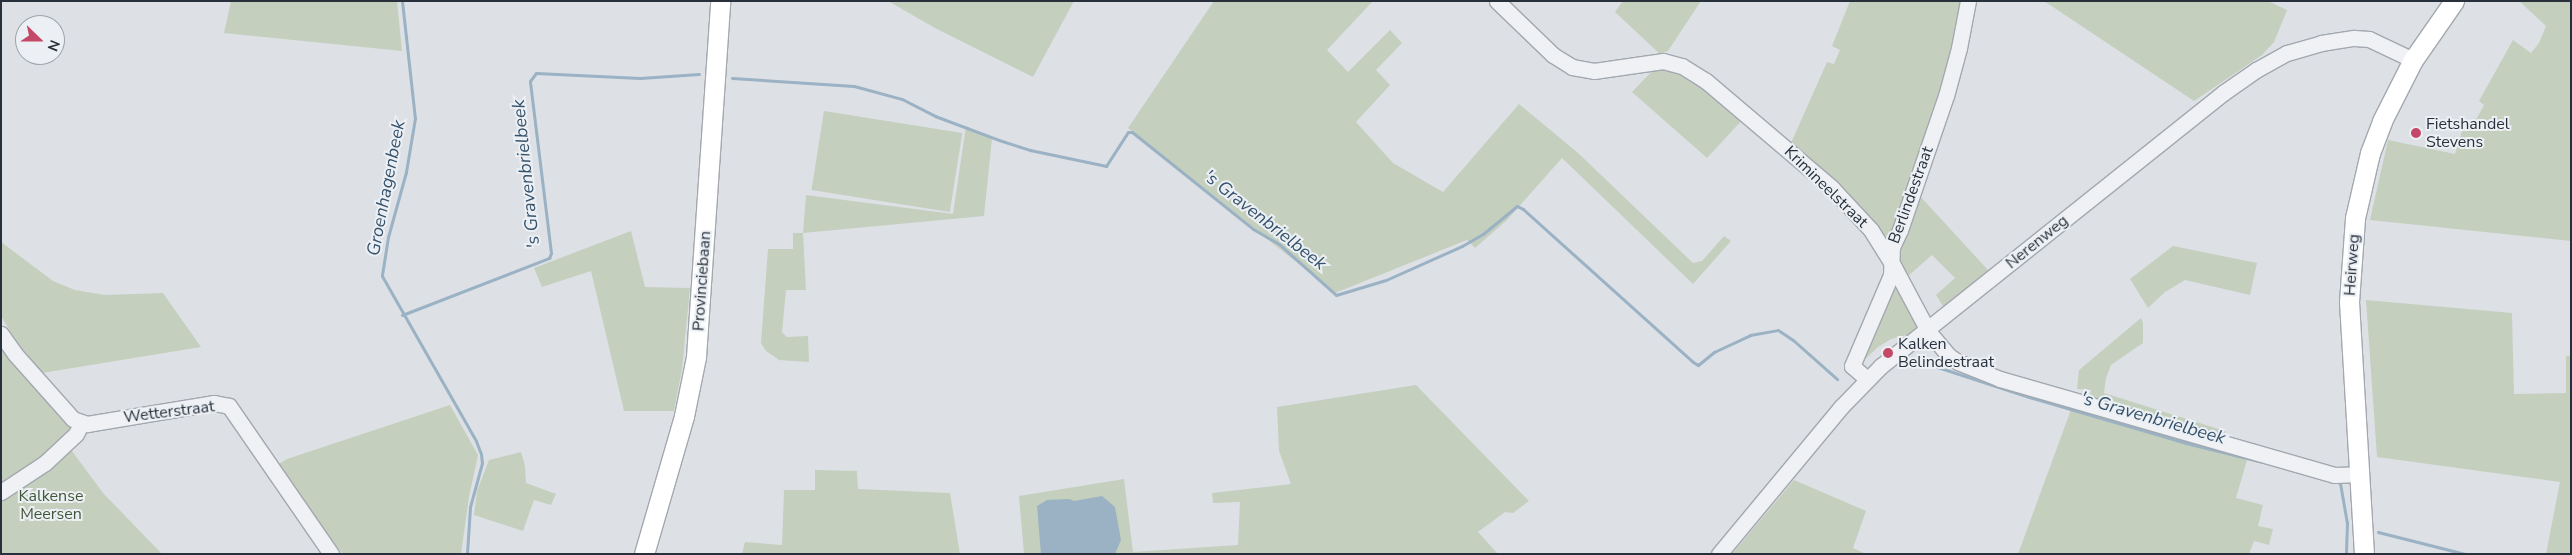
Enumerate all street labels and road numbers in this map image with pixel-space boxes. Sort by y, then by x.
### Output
street label: Krimineelstraat [1780,142,1872,232]
street label: Berlindestraat [1885,144,1937,246]
street label: Nerenweg [2002,211,2072,273]
street label: Provinciebaan [689,230,715,332]
street label: Heirweg [2340,233,2364,297]
street label: Wetterstraat [122,397,216,427]

